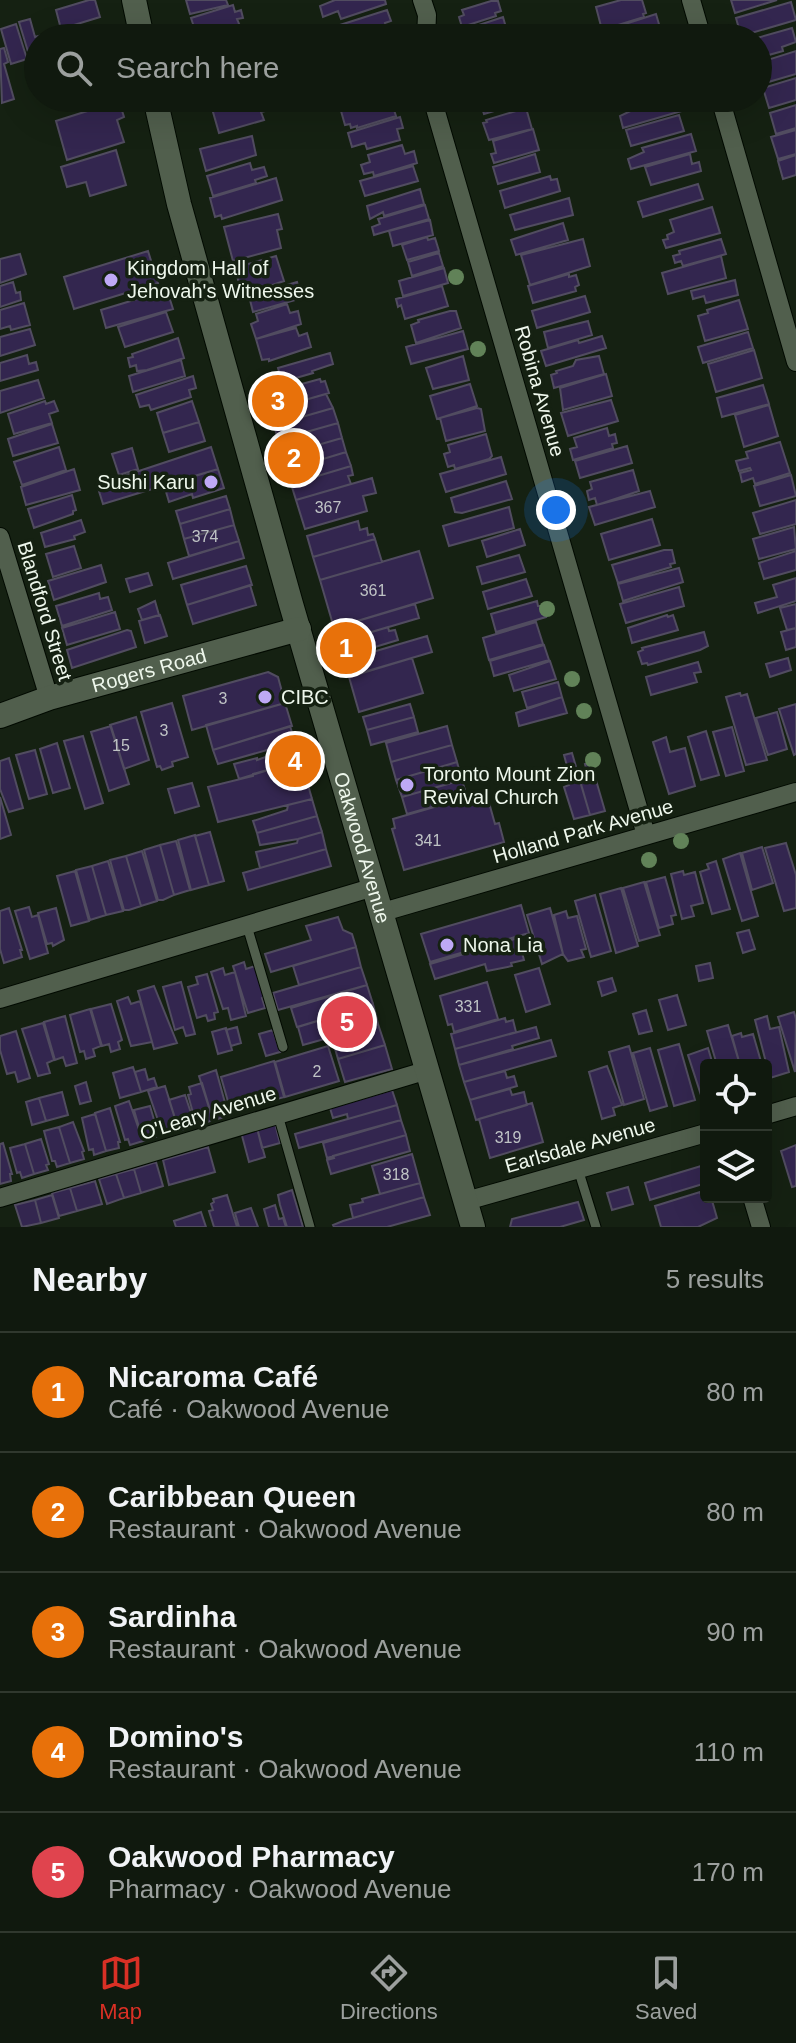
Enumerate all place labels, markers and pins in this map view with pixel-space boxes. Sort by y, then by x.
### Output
place label: Kingdom Hall of Jehovah's Witnesses [127,257,314,302]
marker: Kingdom Hall of Jehovah's Witnesses [102,271,120,289]
pin: 3 [252,371,304,431]
pin: 2 [268,428,320,488]
place label: Sushi Karu [97,471,195,493]
marker: Sushi Karu [202,473,220,491]
pin: 1 [320,618,372,678]
place label: CIBC [281,686,329,708]
marker: CIBC [256,688,274,706]
pin: 4 [269,731,321,791]
place label: Toronto Mount Zion Revival Church [423,763,595,808]
marker: Toronto Mount Zion Revival Church [398,776,416,794]
place label: Nona Lia [463,934,544,956]
marker: Nona Lia [438,936,456,954]
pin: 5 [321,992,373,1052]

